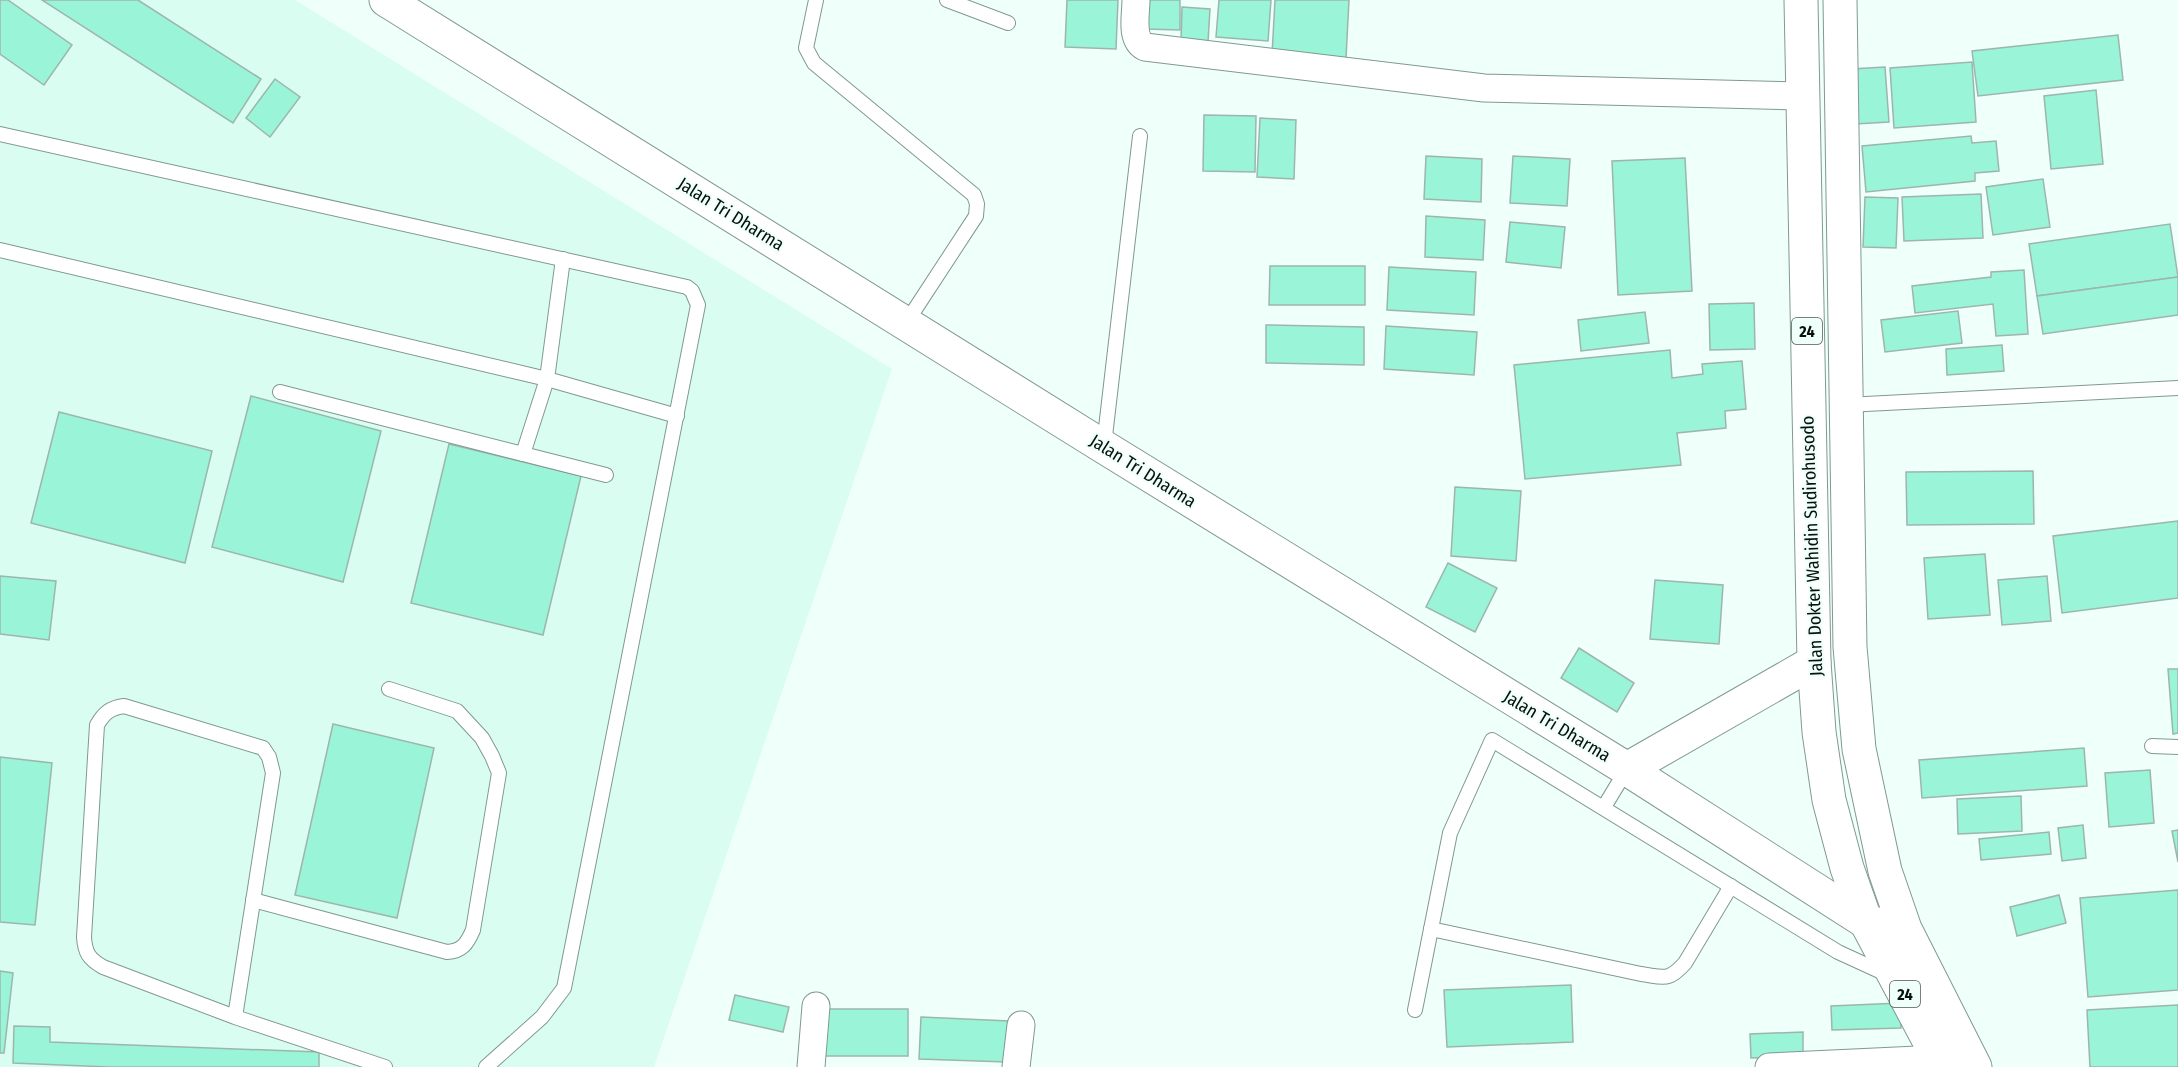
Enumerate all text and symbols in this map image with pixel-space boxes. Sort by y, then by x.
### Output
street label: Jalan Tri Dharma [674,173,788,256]
road number: 24 [1792,318,1822,344]
street label: Jalan Dokter Wahidin Sudirohusodo [1796,415,1828,677]
street label: Jalan Tri Dharma [1086,430,1200,513]
street label: Jalan Tri Dharma [1499,685,1615,767]
road number: 24 [1890,981,1920,1007]

